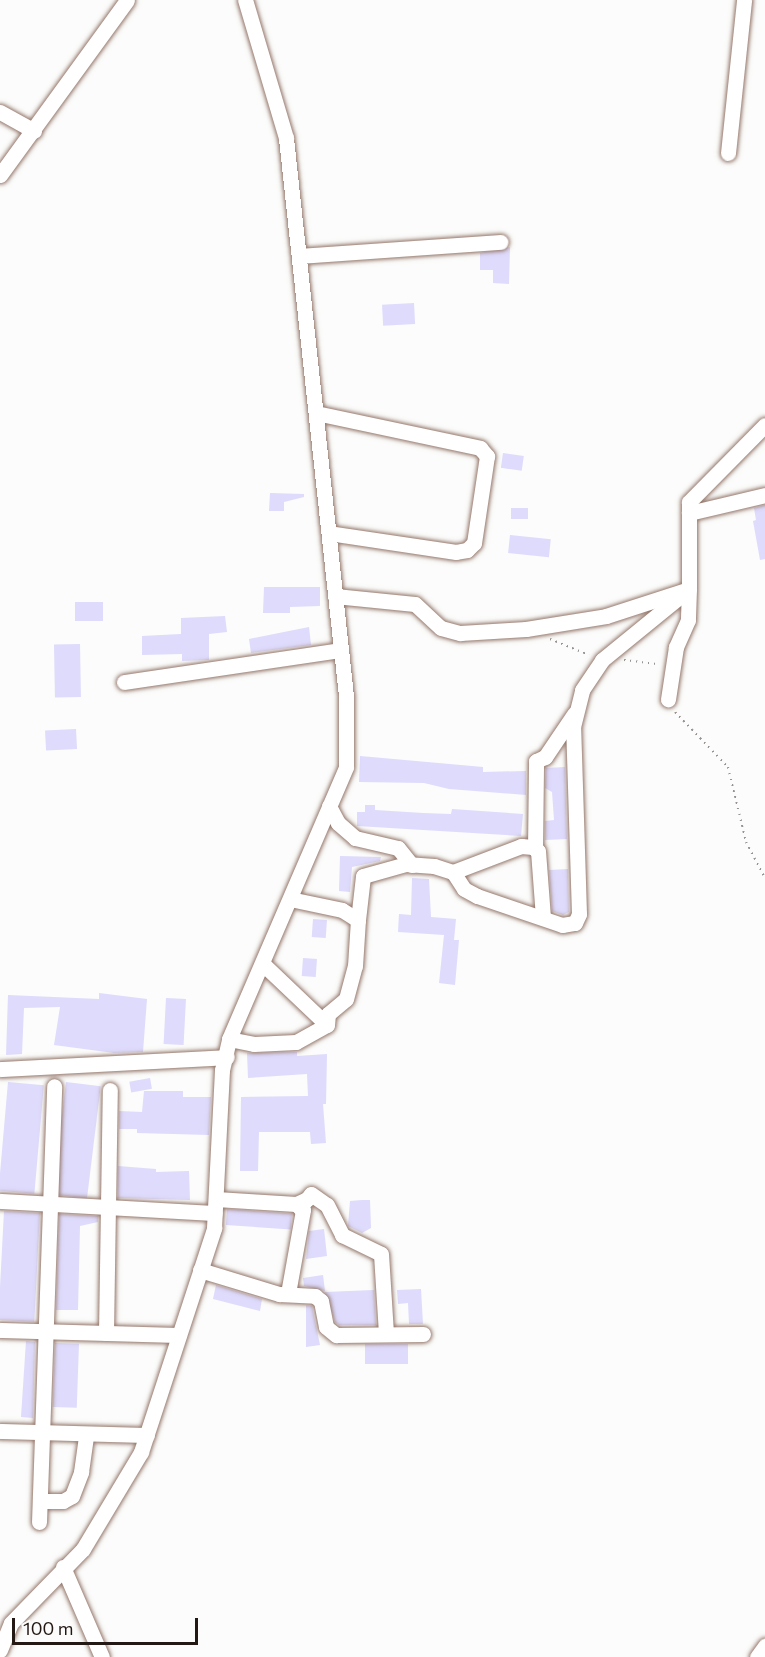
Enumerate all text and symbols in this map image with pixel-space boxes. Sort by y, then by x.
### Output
scale bar [15,1606,201,1644]
text: 100 m [23,1617,73,1639]

